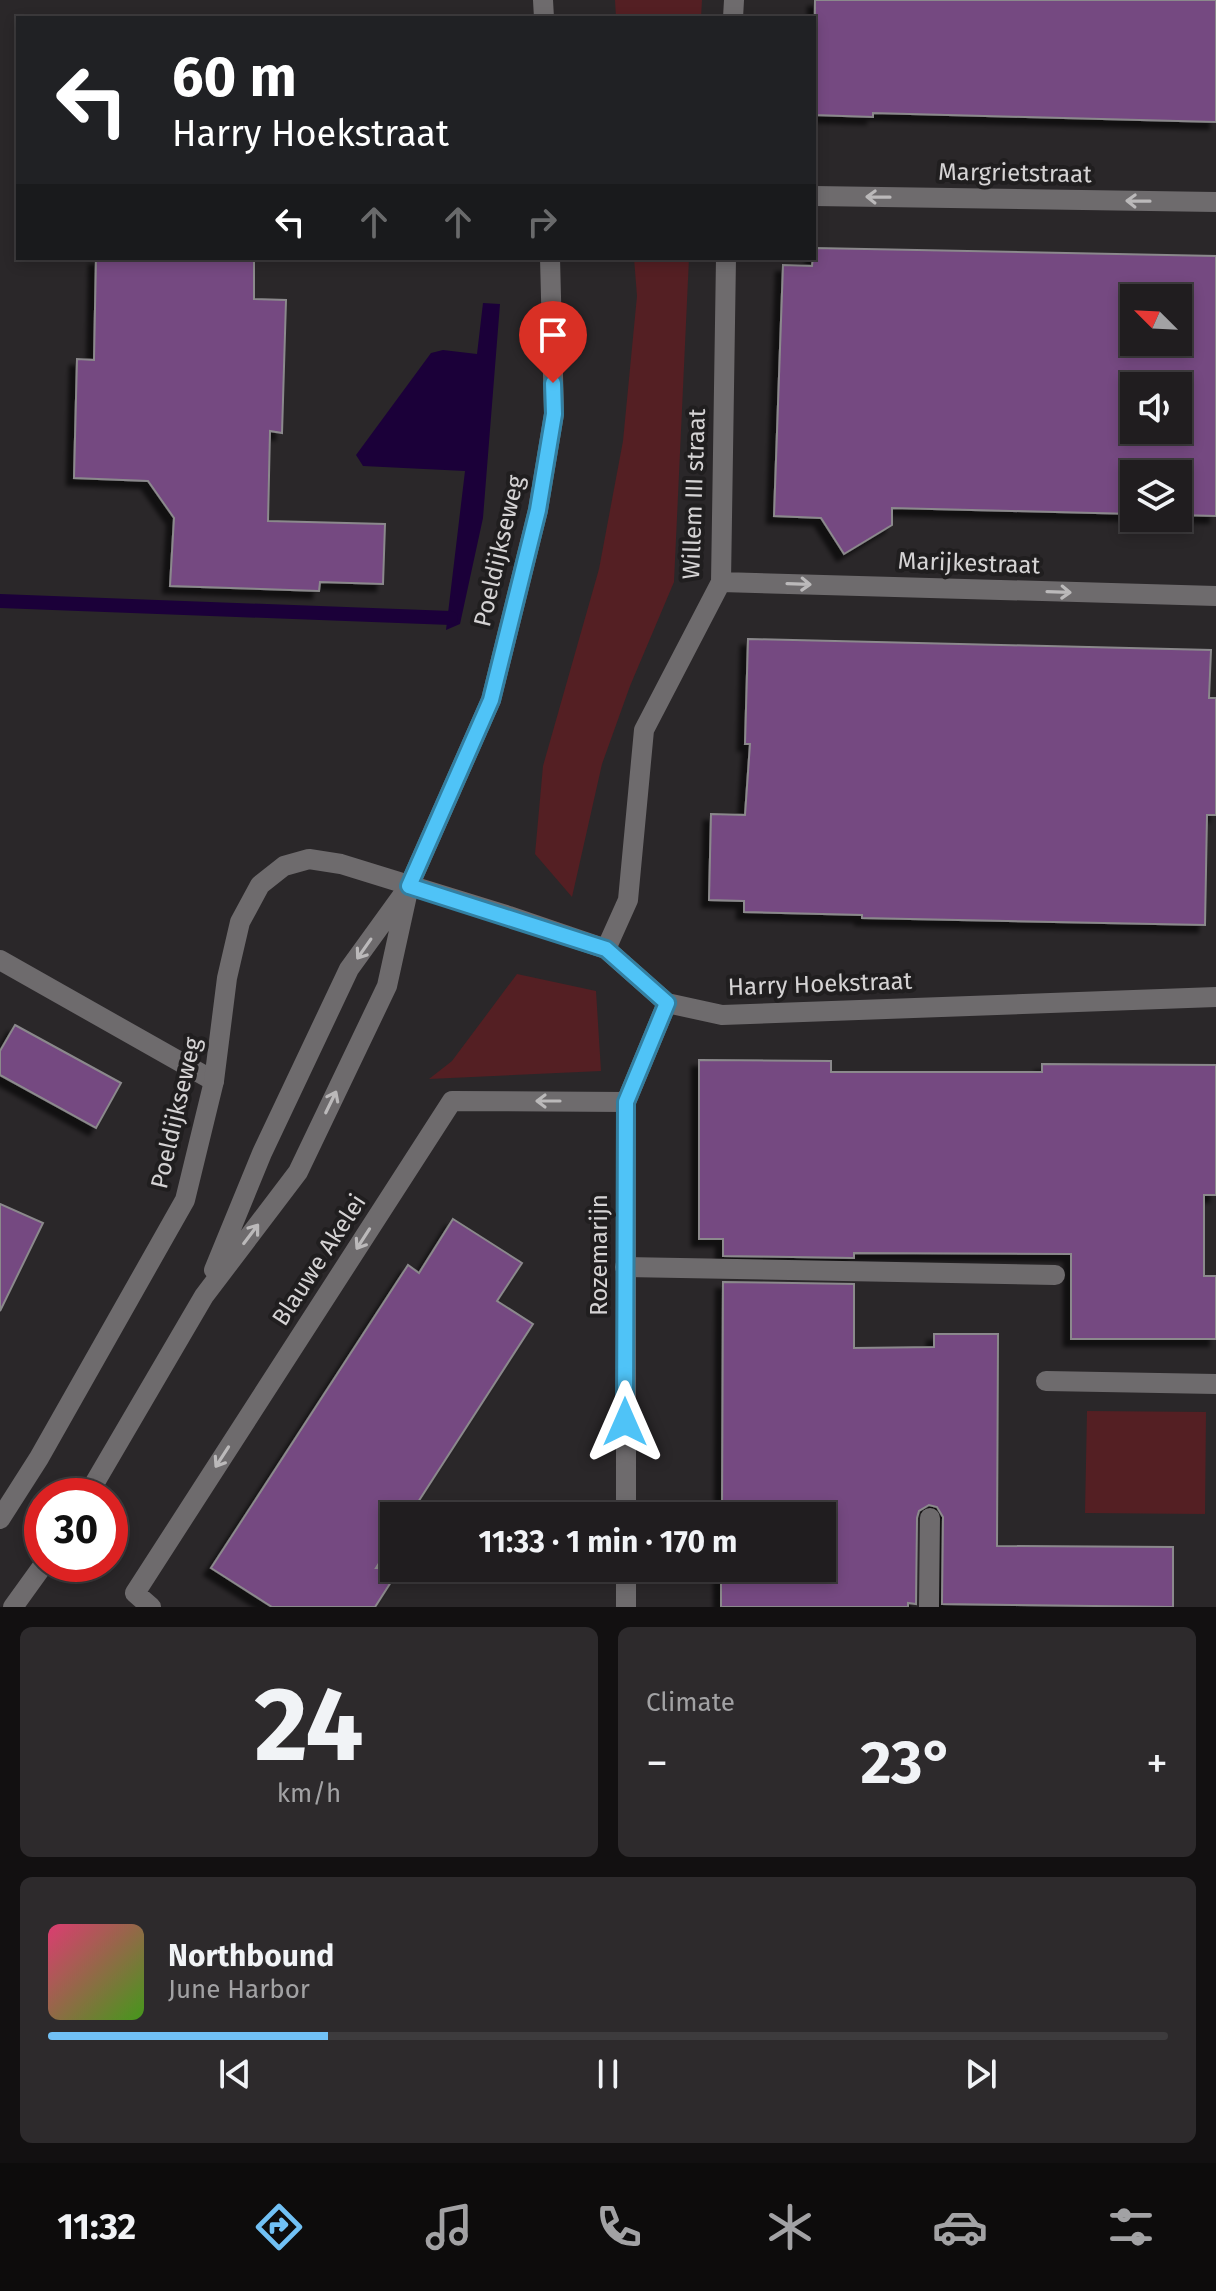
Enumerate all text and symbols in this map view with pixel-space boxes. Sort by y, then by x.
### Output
text: 60 m [172,44,297,111]
icon: left [40,48,144,152]
text: Harry Hoekstraat [172,112,449,156]
street label: Margrietstraat [938,158,1092,188]
one-way arrow [865,189,892,205]
one-way arrow [1125,193,1152,209]
icon: left [268,200,312,244]
icon: ahead [352,200,396,244]
icon: ahead [436,200,480,244]
icon: right [520,200,564,244]
north arrow [1120,284,1192,356]
map controls [1120,284,1192,532]
pin [519,301,587,383]
icon: arrive [531,313,575,357]
button: sound [1120,372,1192,444]
street label: Willem III straat [677,408,711,580]
button: layers [1120,460,1192,532]
street label: Poeldijkseweg [468,472,530,629]
street label: Marijkestraat [897,547,1041,579]
one-way arrow [785,577,812,592]
one-way arrow [1045,584,1072,599]
one-way arrow [355,938,372,960]
street label: Harry Hoekstraat [727,967,913,1001]
street label: Poeldijkseweg [145,1034,207,1191]
one-way arrow [324,1090,339,1114]
one-way arrow [535,1093,562,1109]
street label: Blauwe Akelei [266,1189,372,1331]
street label: Rozemarijn [585,1194,613,1316]
one-way arrow [242,1224,259,1245]
one-way arrow [355,1227,372,1249]
position arrow [583,1380,667,1464]
one-way arrow [214,1445,230,1468]
speed limit sign: 30 [24,1478,128,1582]
text: 11:33 · 1 min · 170 m [479,1524,737,1560]
text: 24 [254,1663,364,1788]
text: Climate [646,1687,735,1718]
text: 23° [860,1727,954,1799]
text: − [646,1737,668,1790]
text: + [1146,1737,1168,1790]
text: km/h [277,1778,341,1809]
text: Northbound [168,1938,334,1974]
text: June Harbor [168,1974,310,2005]
icon: previous [213,2052,257,2096]
icon: pause [586,2052,630,2096]
icon: next [959,2052,1003,2096]
icon: directions [251,2199,307,2255]
icon: music [421,2199,477,2255]
icon: phone [591,2199,647,2255]
icon: climate [762,2199,818,2255]
icon: car [932,2199,988,2255]
icon: filters [1103,2199,1159,2255]
text: 11:32 [57,2205,136,2249]

